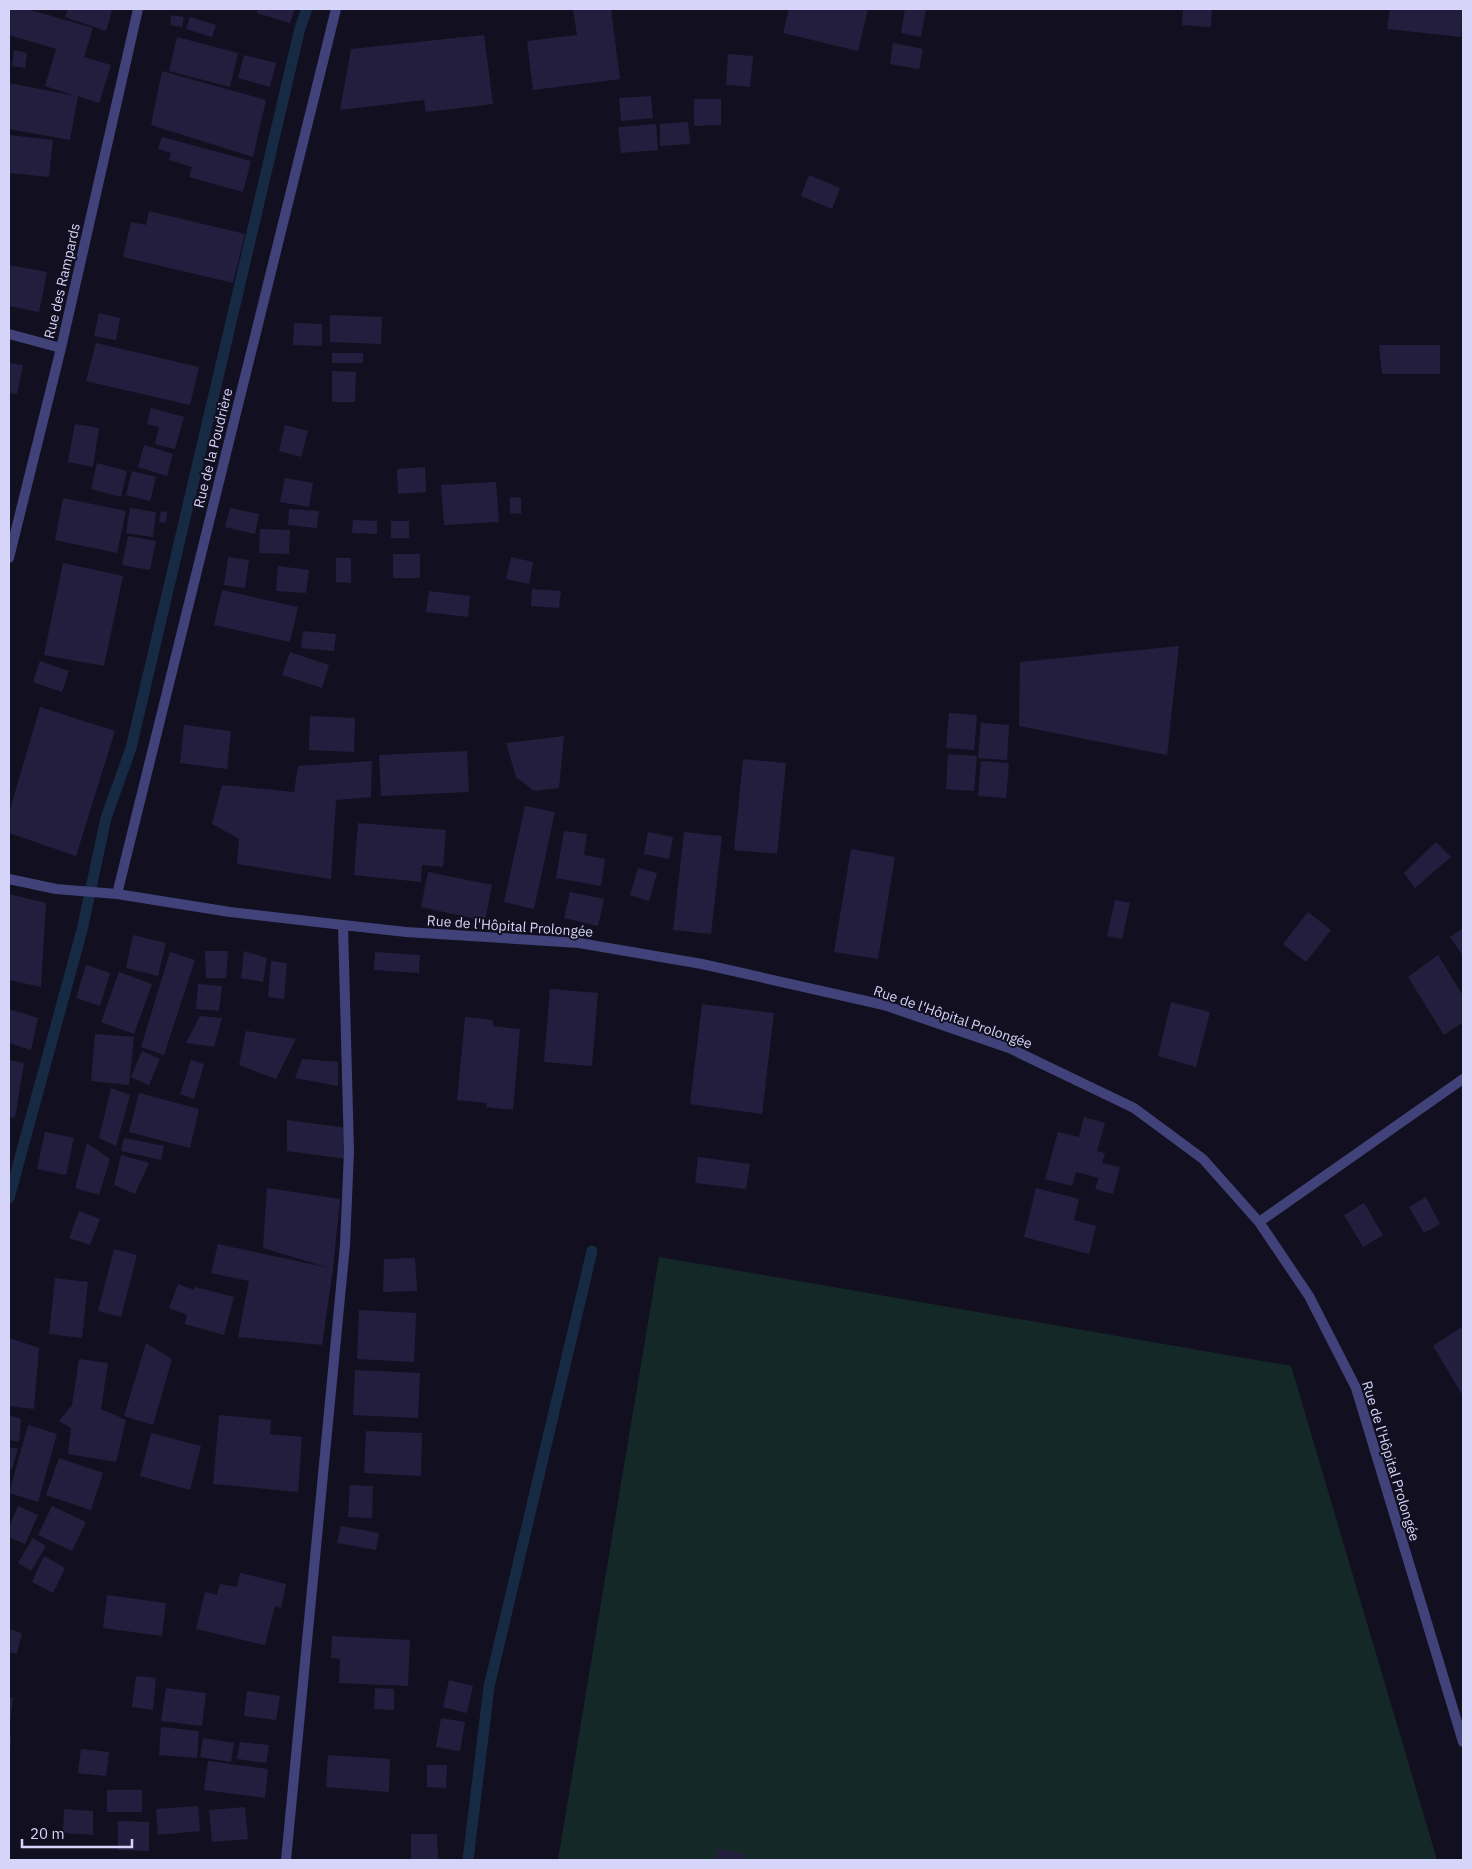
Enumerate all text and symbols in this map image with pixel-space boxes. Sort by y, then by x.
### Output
street label: Rue des Rampards [40,221,84,340]
street label: Rue de la Poudrière [189,386,237,510]
street label: Rue de l'Hôpital Prolongée [426,911,594,941]
street label: Rue de l'Hôpital Prolongée [871,981,1035,1053]
street label: Rue de l'Hôpital Prolongée [1358,1379,1424,1544]
scale bar [22,1816,132,1848]
text: 20 m [30,1824,65,1843]

